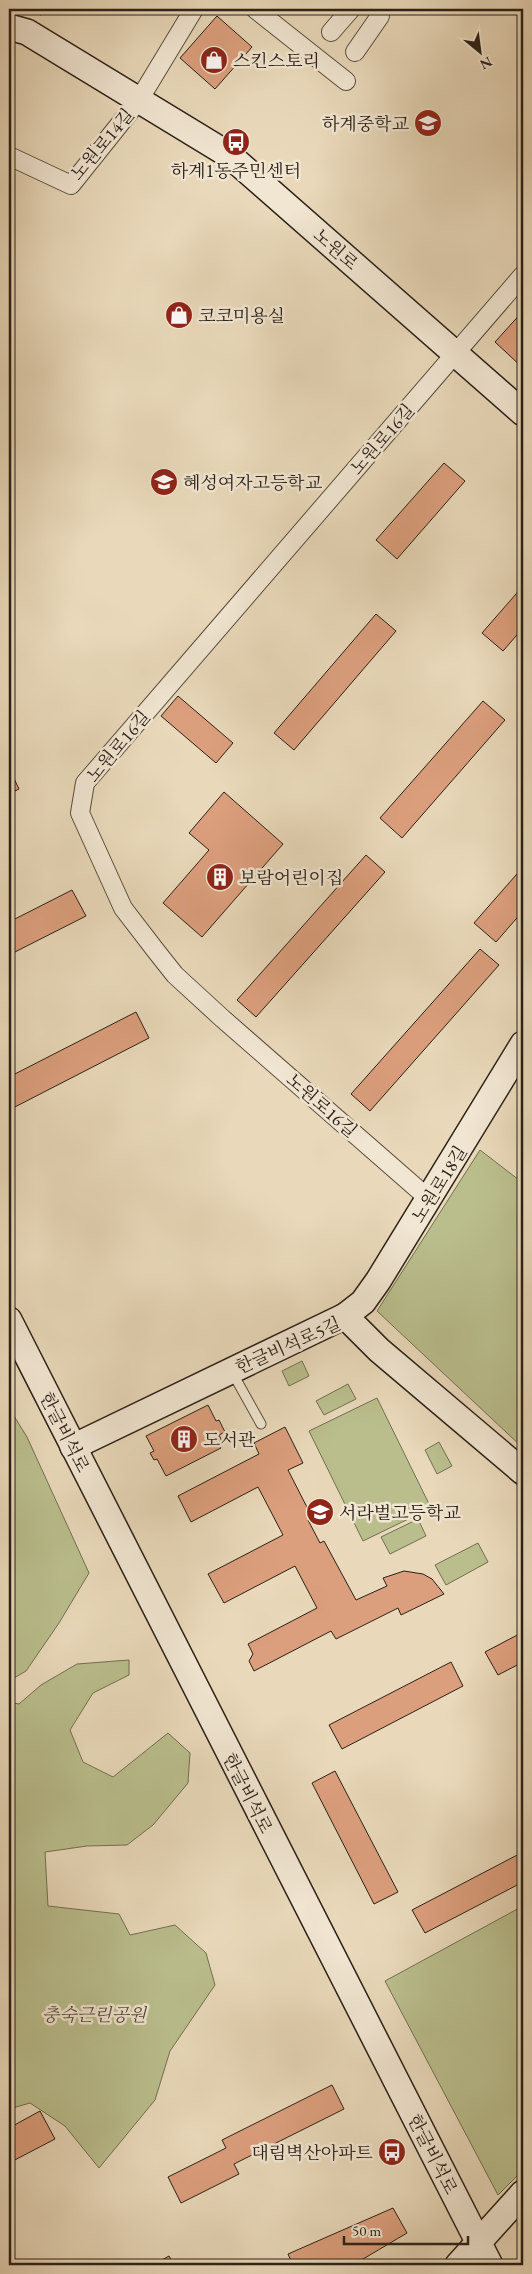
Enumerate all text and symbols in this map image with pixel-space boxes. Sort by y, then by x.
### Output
north arrow [454,28,504,78]
shop icon: 스킨스토리 [199,45,229,75]
place label: 스킨스토리 [233,49,320,72]
text: N [476,53,496,74]
street label: 노원로14길 [65,103,139,185]
school or university icon: 하계중학교 [413,108,443,138]
place label: 하계중학교 [322,112,410,135]
bus stop icon: 하계1동주민센터 [221,127,251,157]
place label: 하계1동주민센터 [171,159,301,182]
street label: 노원로 [309,223,363,275]
shop icon: 코코미용실 [164,300,194,330]
place label: 코코미용실 [198,304,285,327]
street label: 노원로16길 [345,399,419,479]
school or university icon: 혜성여자고등학교 [149,467,179,497]
place label: 혜성여자고등학교 [183,471,323,494]
street label: 노원로16길 [81,705,155,787]
building icon: 보람어린이집 [205,862,235,892]
place label: 보람어린이집 [239,866,343,889]
street label: 노원로16길 [282,1068,362,1142]
street label: 노원로18길 [406,1141,472,1227]
street label: 한글비석로5길 [232,1312,344,1378]
street label: 한글비석로 [35,1388,95,1476]
building icon: 도서관 [169,1424,199,1454]
place label: 도서관 [203,1428,256,1451]
school or university icon: 서라벌고등학교 [305,1497,335,1527]
place label: 서라벌고등학교 [339,1501,461,1524]
street label: 한글비석로 [218,1749,278,1837]
park label: 충숙근린공원 [42,2003,148,2026]
street label: 한글비석로 [403,2110,463,2198]
bus stop icon: 대림벽산아파트 [377,2137,407,2167]
place label: 대림벽산아파트 [251,2141,374,2164]
scale bar [344,2214,468,2246]
text: 50 m [352,2221,381,2240]

